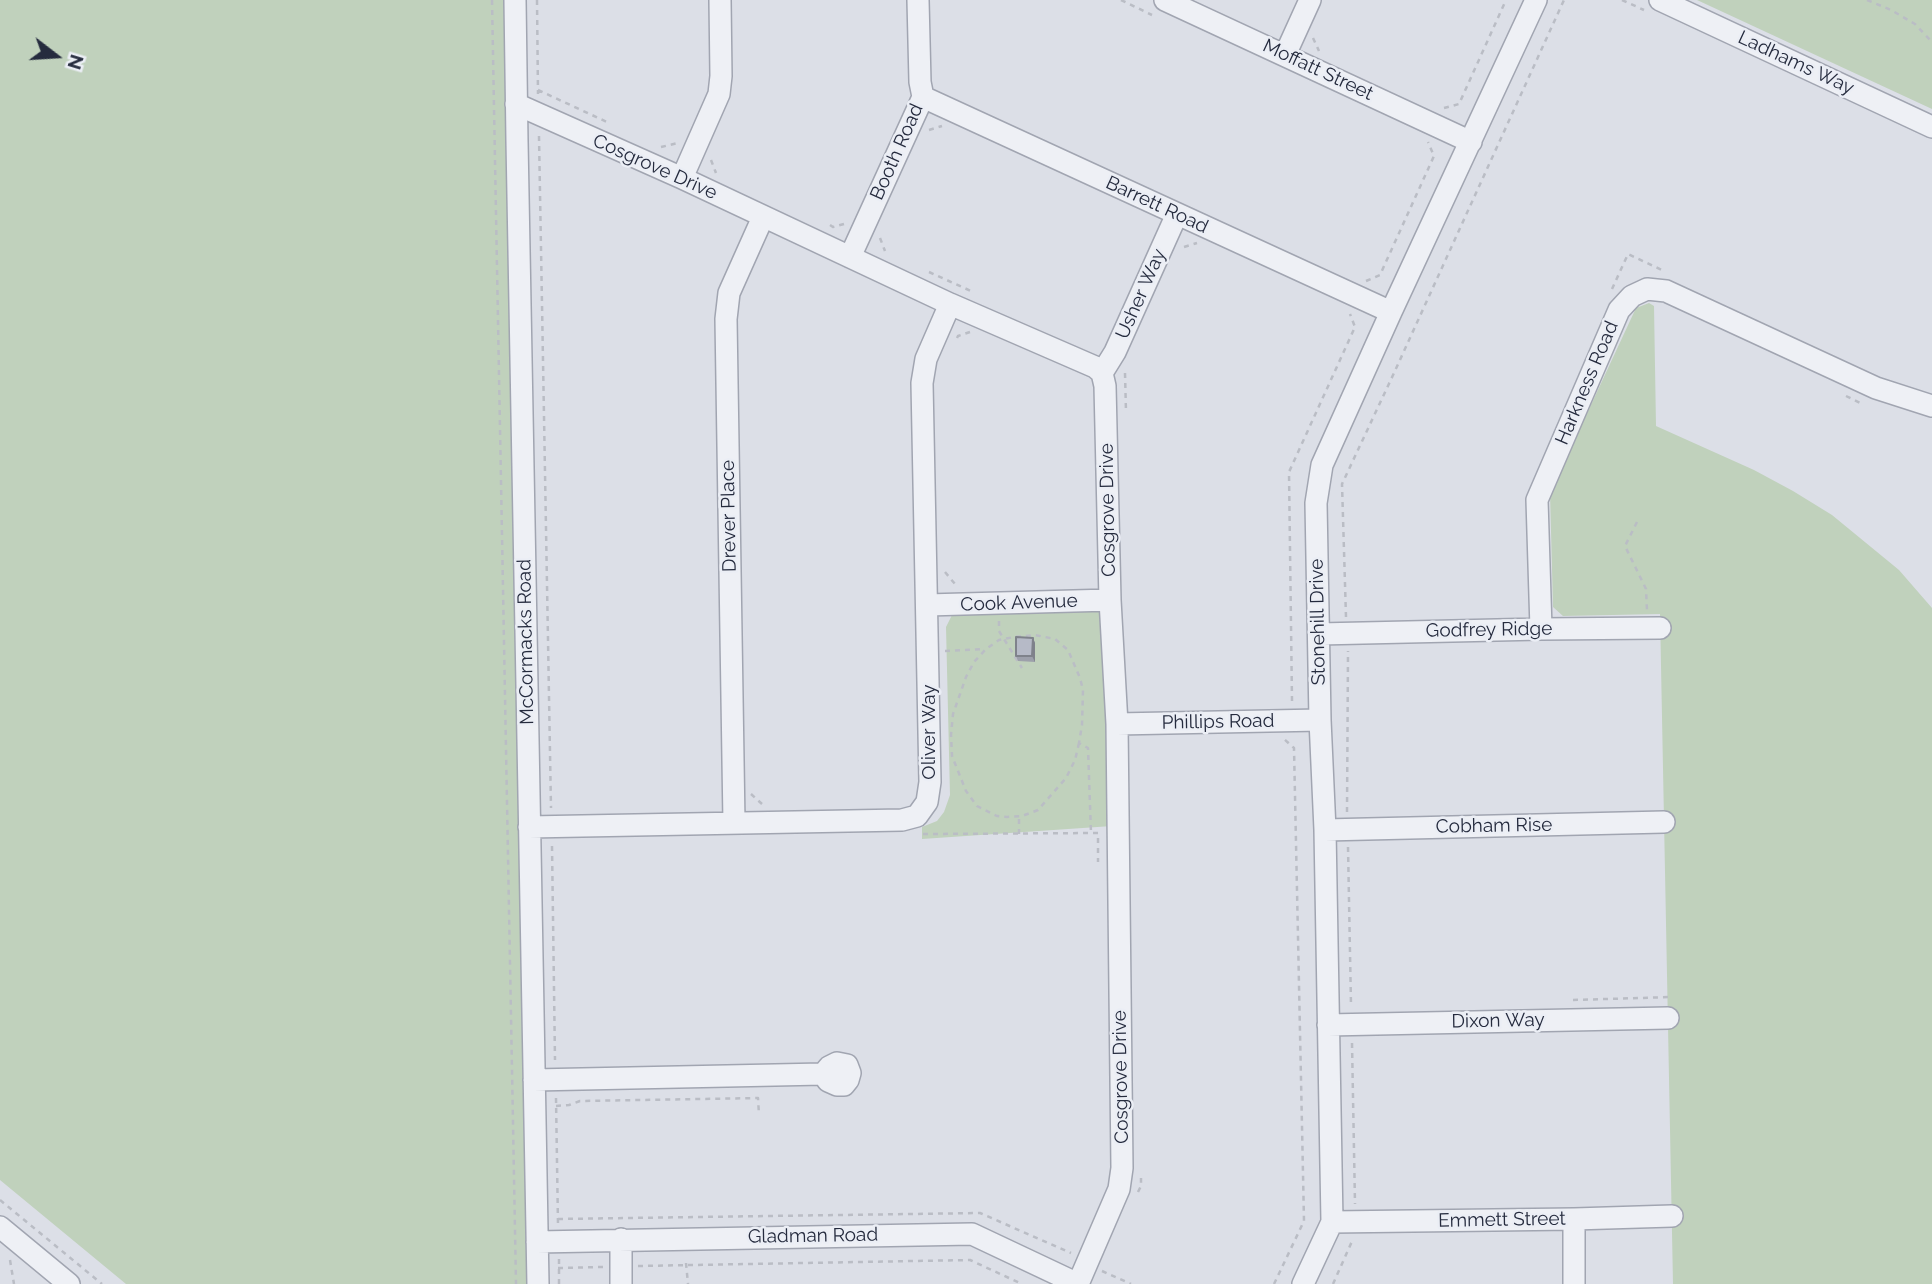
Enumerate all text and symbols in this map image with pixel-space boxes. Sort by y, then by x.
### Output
north arrow [21,21,91,91]
street label: Ladhams Way [1734,26,1858,100]
street label: Moffatt Street [1259,34,1377,106]
text: N [63,52,89,72]
street label: Booth Road [866,100,928,204]
street label: Cosgrove Drive [589,129,721,205]
street label: Barrett Road [1102,171,1212,239]
street label: Usher Way [1111,245,1171,343]
street label: Harkness Road [1551,318,1623,448]
street label: Cosgrove Drive [1095,443,1121,577]
street label: Drever Place [717,460,741,572]
street label: Stonehill Drive [1305,558,1331,686]
street label: McCormacks Road [513,559,539,725]
street label: Cook Avenue [960,590,1078,616]
street label: Godfrey Ridge [1426,617,1552,643]
street label: Oliver Way [918,684,940,780]
street label: Phillips Road [1161,710,1275,734]
street label: Cobham Rise [1436,814,1552,838]
street label: Dixon Way [1451,1009,1545,1033]
street label: Cosgrove Drive [1108,1010,1134,1144]
street label: Emmett Street [1438,1207,1566,1233]
street label: Gladman Road [748,1223,878,1249]

